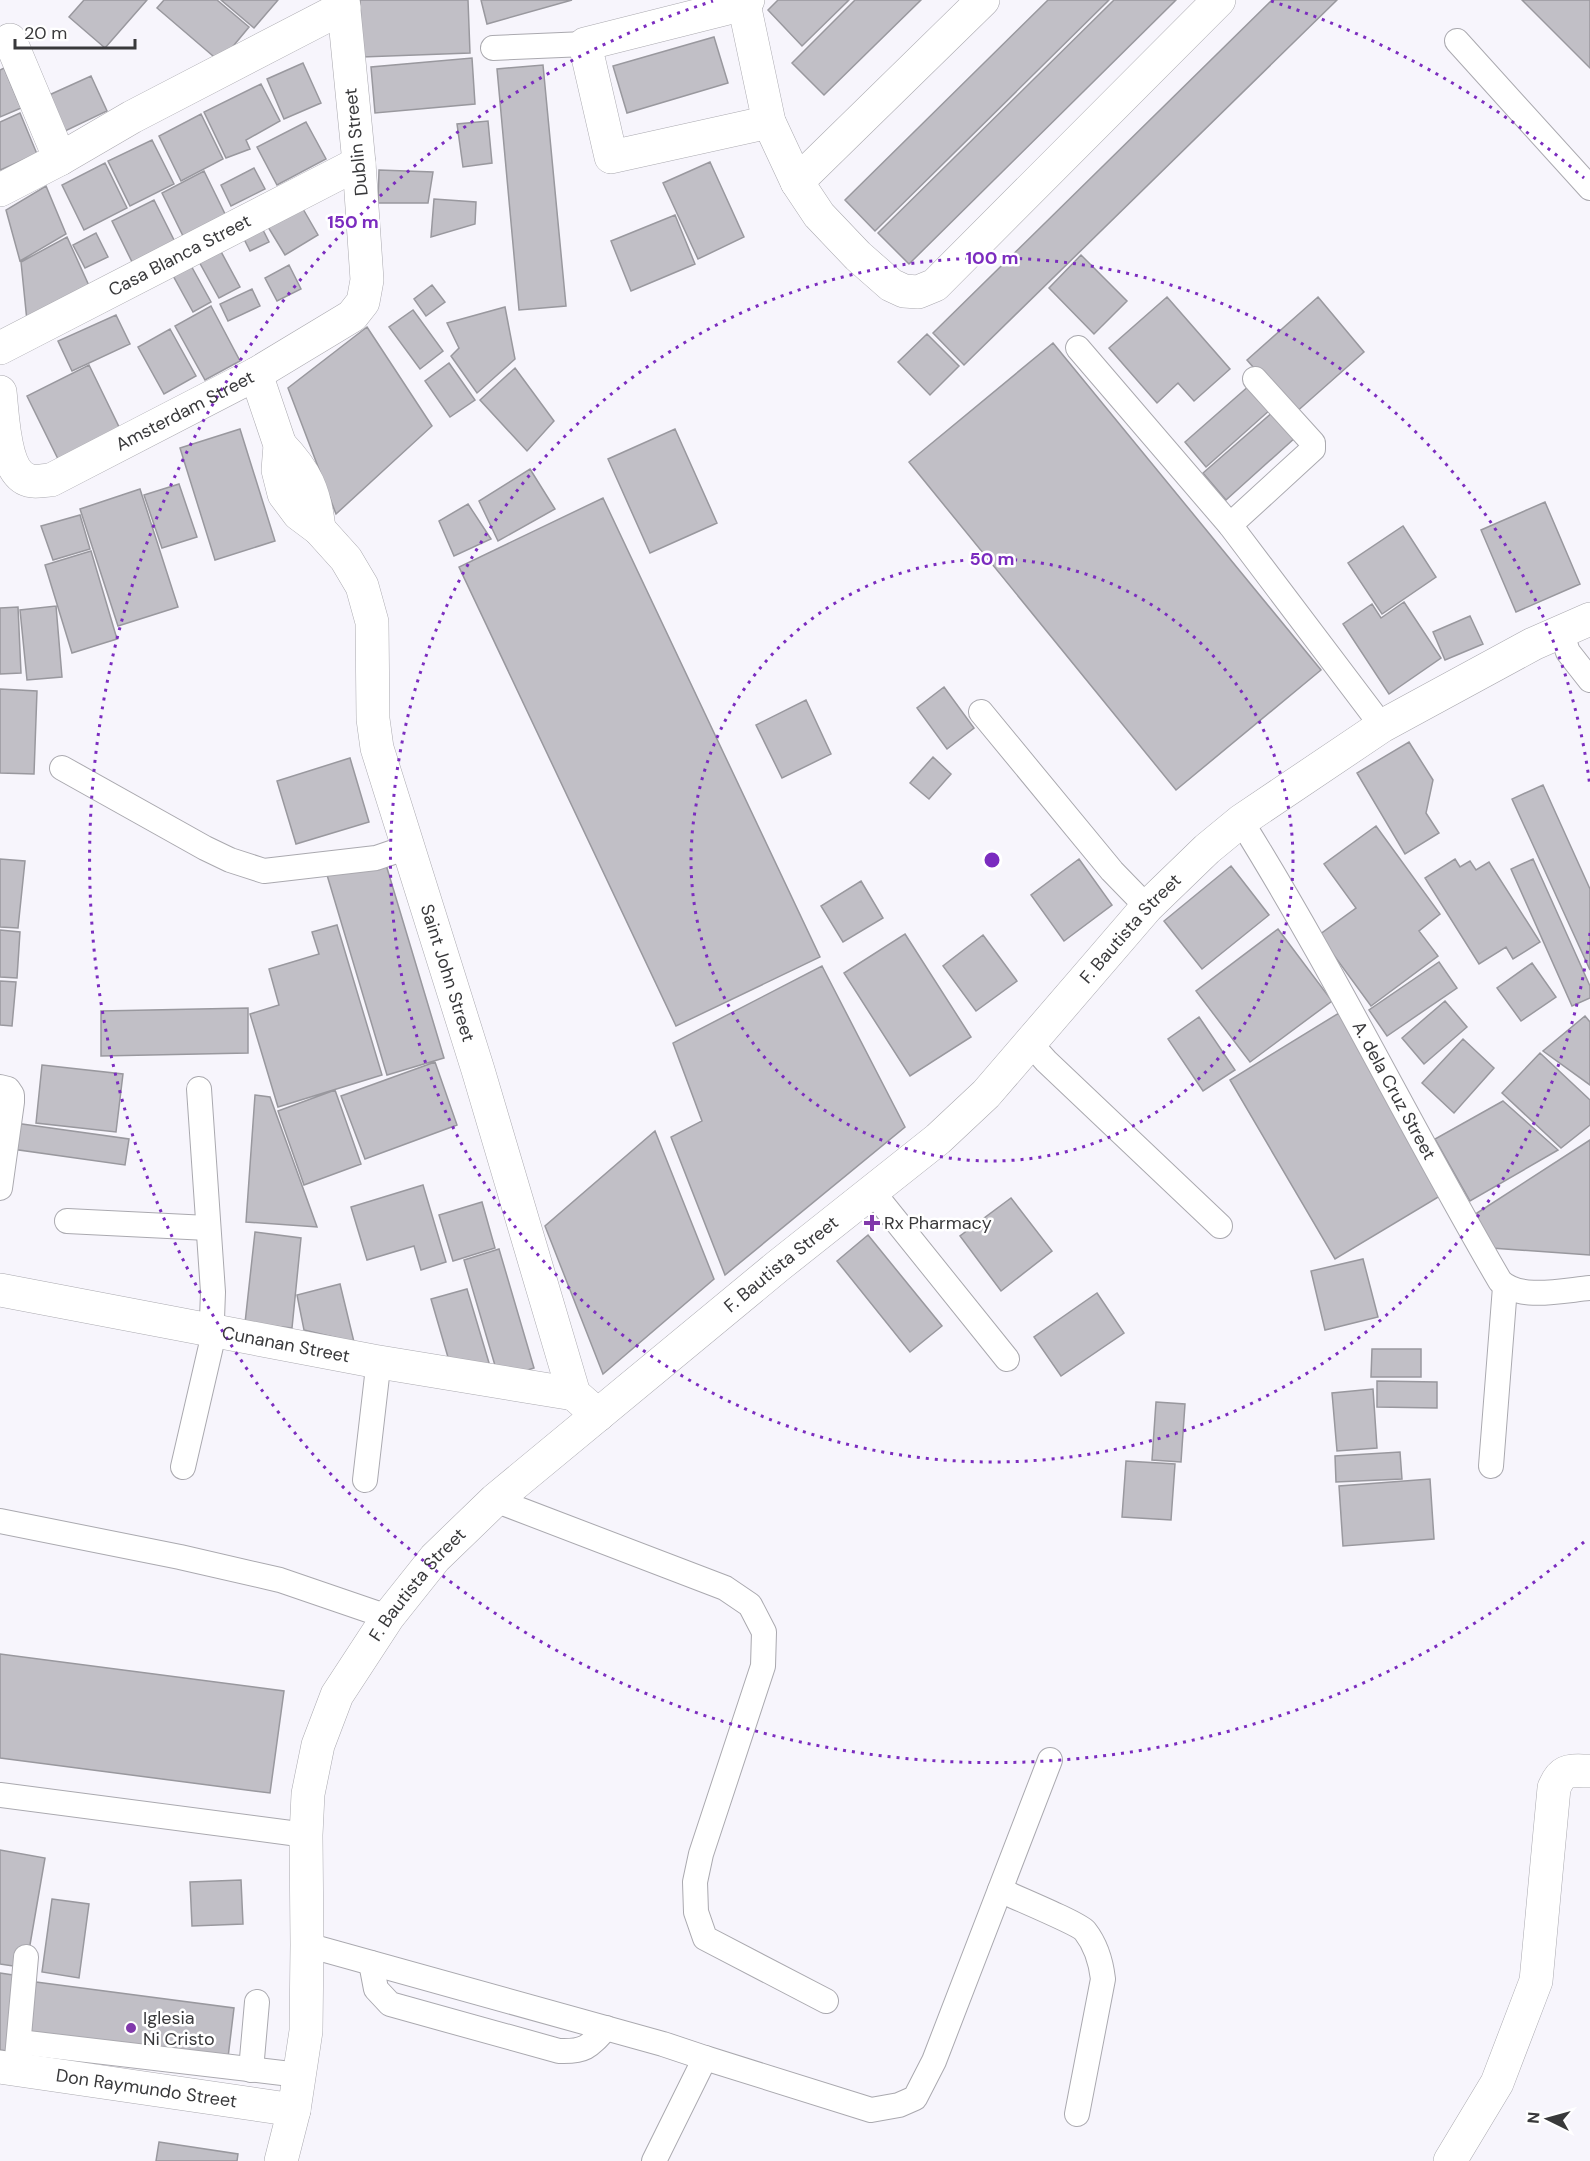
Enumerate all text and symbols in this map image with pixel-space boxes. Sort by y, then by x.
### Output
scale bar [15,12,135,50]
text: 20 m [24,21,67,45]
street label: Dublin Street [338,87,374,197]
street label: Casa Blanca Street [104,209,255,302]
text: 150 m [327,210,379,234]
text: 100 m [965,246,1019,270]
street label: Amsterdam Street [111,365,258,457]
text: 50 m [969,547,1015,571]
centre of rings [982,850,1002,870]
street label: F. Bautista Street [1074,868,1186,989]
street label: Saint John Street [415,901,480,1045]
street label: A. dela Cruz Street [1347,1017,1441,1164]
street label: F. Bautista Street [719,1211,843,1318]
place label: Rx Pharmacy [884,1211,992,1235]
marker: Rx Pharmacy [865,1216,879,1230]
street label: Cunanan Street [220,1320,352,1368]
street label: F. Bautista Street [363,1523,471,1646]
place label: Iglesia Ni Cristo [143,2006,215,2051]
marker: Iglesia Ni Cristo [124,2021,138,2035]
street label: Don Raymundo Street [54,2063,239,2114]
north arrow [1518,2089,1578,2149]
text: N [1523,2111,1545,2124]

